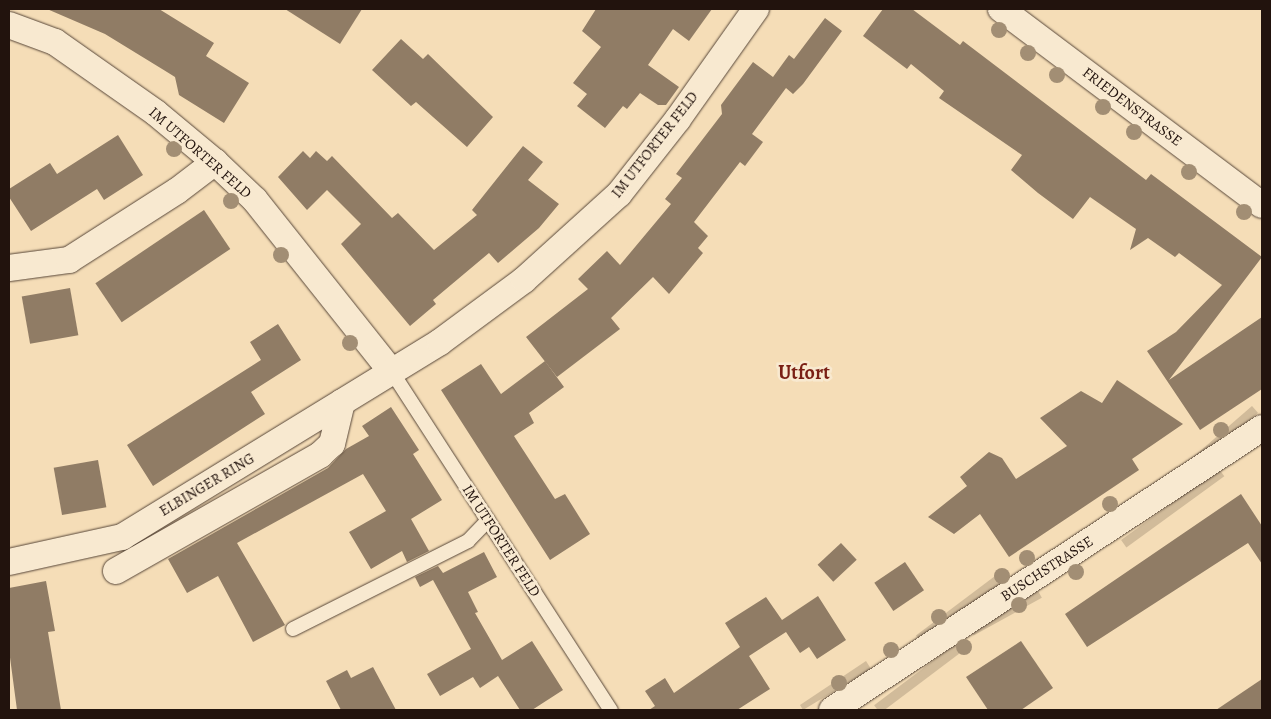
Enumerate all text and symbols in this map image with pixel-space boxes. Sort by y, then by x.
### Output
street label: FRIEDENSTRASSE [1079,64,1185,150]
street label: IM UTFORTER FELD [608,88,702,202]
street label: IM UTFORTER FELD [145,104,255,202]
district label: Utfort [778,360,830,384]
street label: ELBINGER RING [156,450,258,520]
street label: IM UTFORTER FELD [458,482,544,600]
street label: BUSCHSTRASSE [997,532,1097,606]

